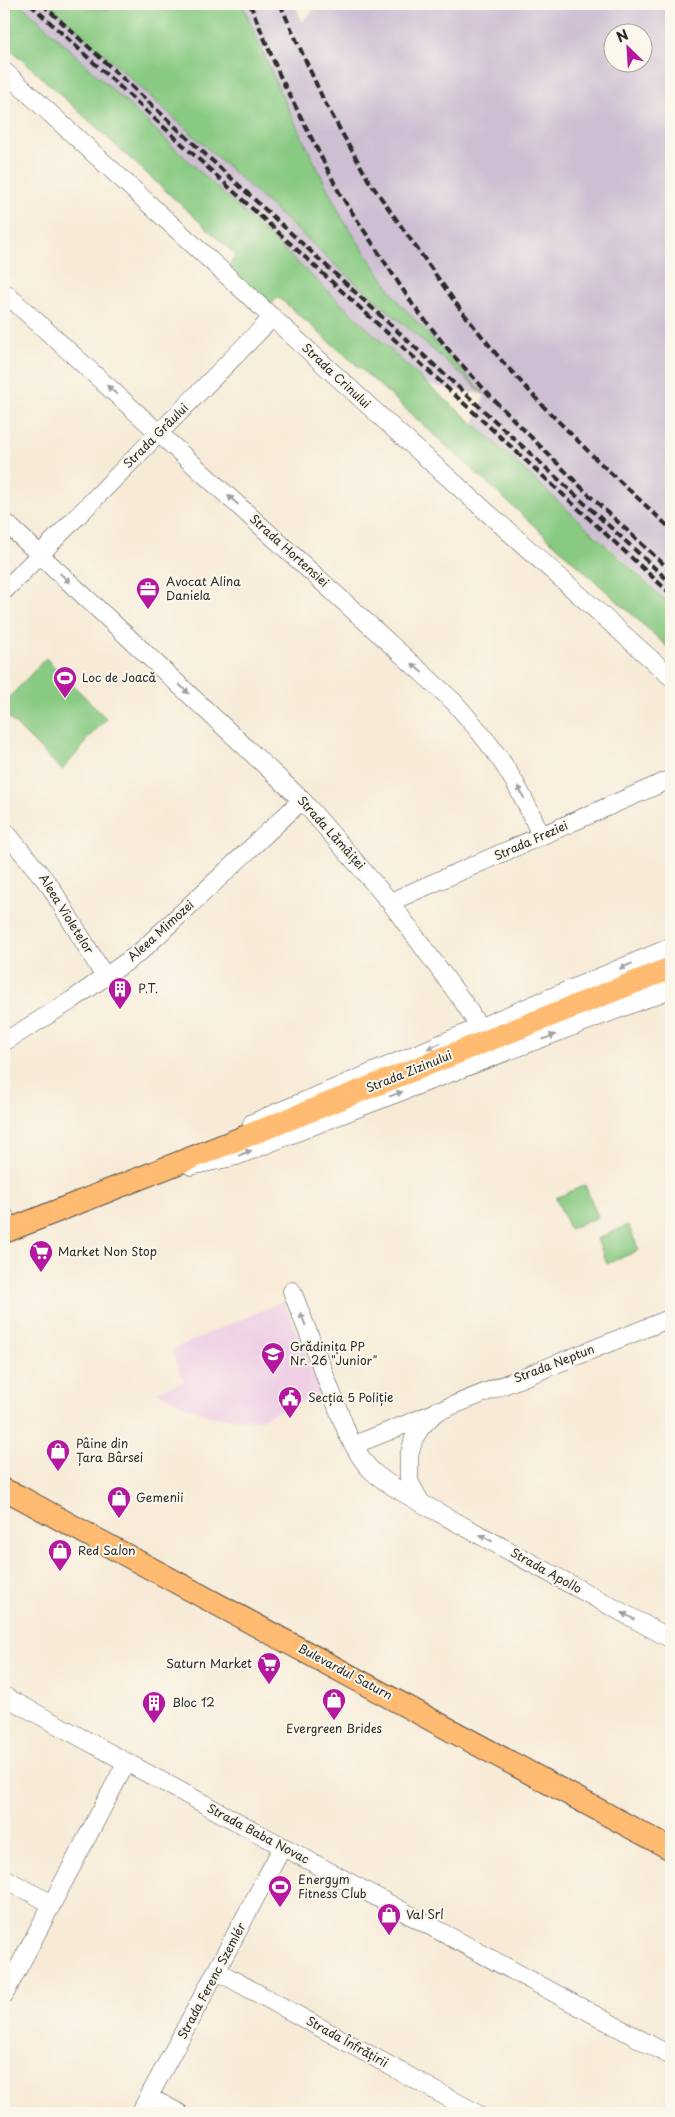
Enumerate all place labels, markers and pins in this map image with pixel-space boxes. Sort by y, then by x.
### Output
place label: Avocat Alina Daniela [166,572,241,604]
office icon: Avocat Alina Daniela [135,576,161,610]
sports icon: Loc de Joacă [52,665,78,699]
place label: Loc de Joacă [82,668,157,686]
building icon: P.T. [107,976,133,1010]
place label: P.T. [138,979,158,997]
supermarket icon: Market Non Stop [28,1239,54,1273]
place label: Market Non Stop [58,1242,157,1260]
place label: Grădinița PP Nr. 26 "Junior" [290,1337,377,1369]
school or university icon: Grădinița PP Nr. 26 "Junior" [260,1341,286,1375]
public building icon: Secția 5 Poliție [277,1385,303,1419]
place label: Secția 5 Poliție [308,1388,393,1406]
place label: Pâine din Țara Bârsei [76,1434,143,1466]
shop icon: Pâine din Țara Bârsei [45,1438,71,1472]
shop icon: Gemenii [106,1485,132,1519]
place label: Gemenii [136,1488,184,1506]
shop icon: Red Salon [47,1538,73,1572]
place label: Red Salon [78,1541,136,1559]
supermarket icon: Saturn Market [256,1651,282,1685]
place label: Saturn Market [166,1654,252,1672]
shop icon: Evergreen Brides [321,1687,347,1721]
building icon: Bloc 12 [141,1690,167,1724]
place label: Bloc 12 [172,1693,215,1711]
place label: Evergreen Brides [286,1719,383,1737]
place label: Energym Fitness Club [298,1870,367,1902]
sports icon: Energym Fitness Club [267,1874,293,1908]
shop icon: Val Srl [376,1902,402,1936]
place label: Val Srl [406,1905,444,1923]

